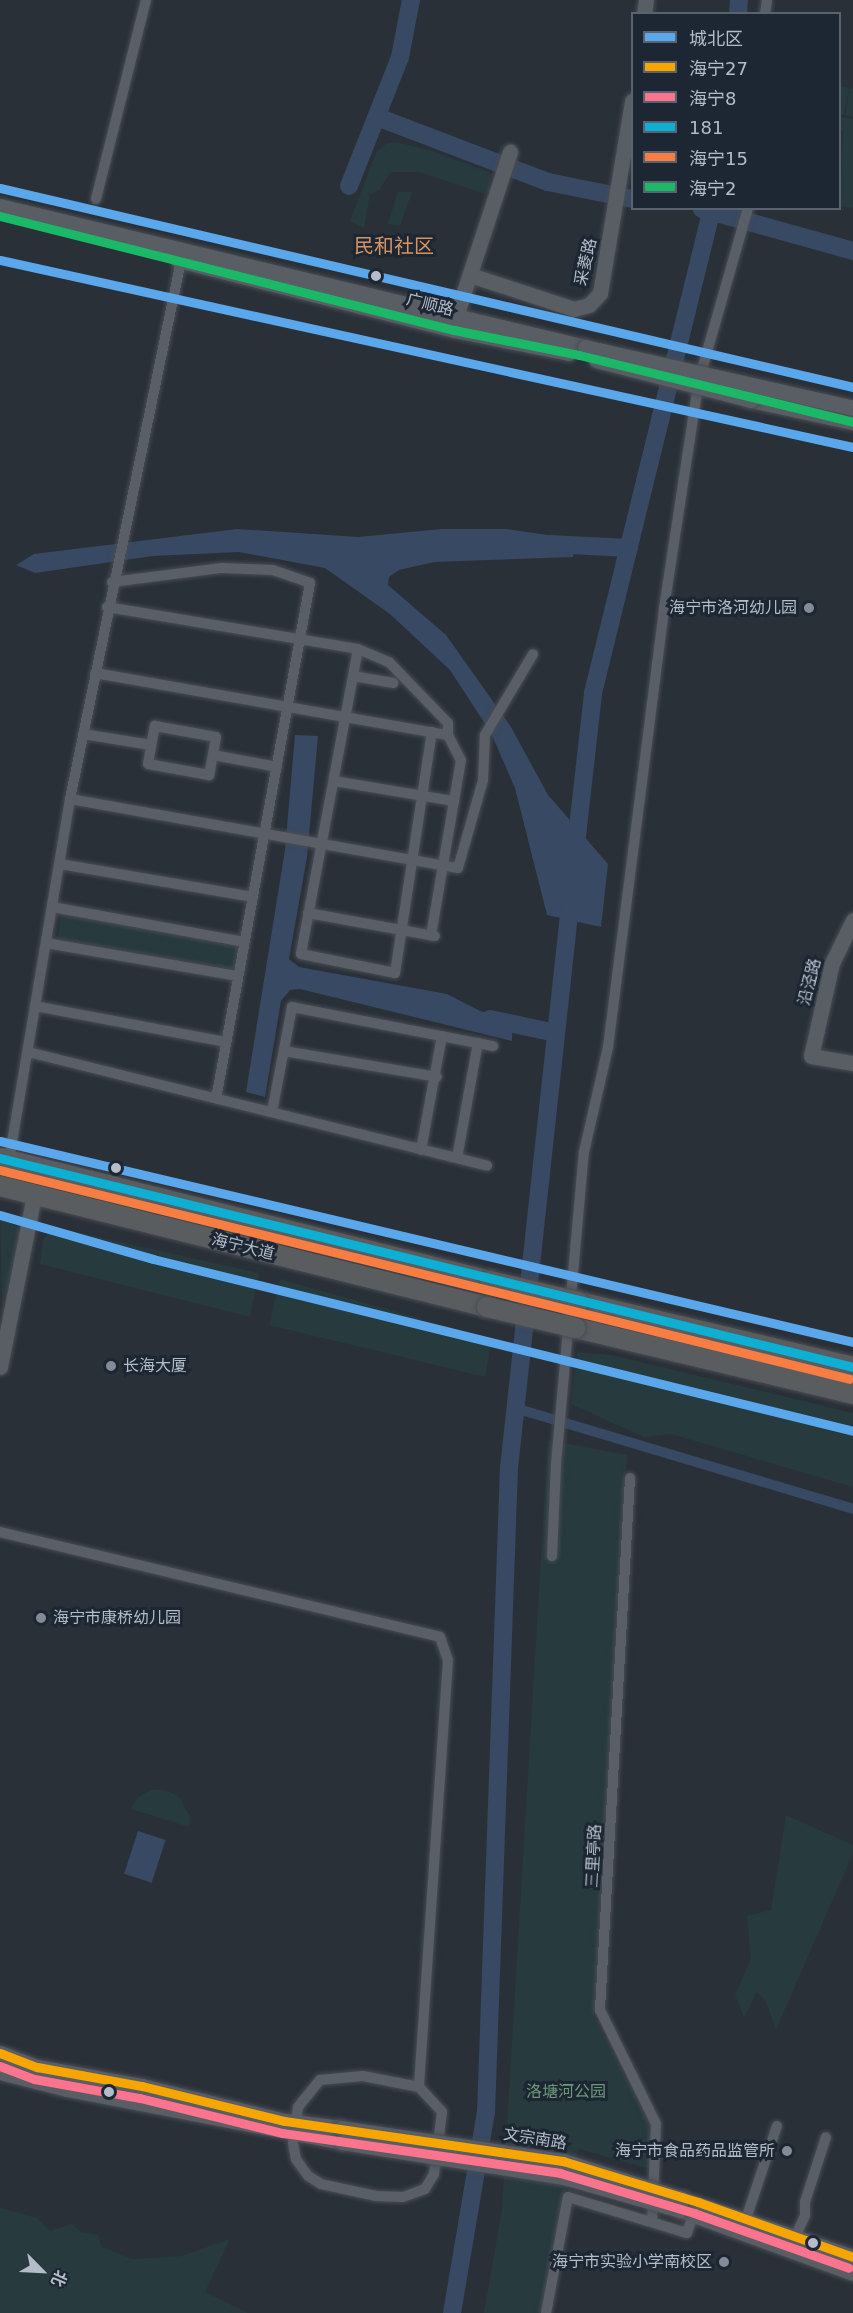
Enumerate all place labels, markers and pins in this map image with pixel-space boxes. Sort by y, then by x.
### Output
unlabelled marker [370,270,382,282]
place label: 海宁市洛河幼儿园 [669,598,797,618]
marker: 海宁市洛河幼儿园 [802,601,816,615]
unlabelled marker [110,1162,122,1174]
place label: 长海大厦 [123,1356,187,1376]
marker: 长海大厦 [104,1359,118,1373]
place label: 海宁市康桥幼儿园 [53,1608,181,1628]
marker: 海宁市康桥幼儿园 [34,1611,48,1625]
unlabelled marker [103,2086,115,2098]
place label: 海宁市食品药品监管所 [615,2141,775,2161]
marker: 海宁市食品药品监管所 [780,2144,794,2158]
unlabelled marker [807,2237,819,2249]
place label: 海宁市实验小学南校区 [552,2252,712,2272]
marker: 海宁市实验小学南校区 [717,2255,731,2269]

